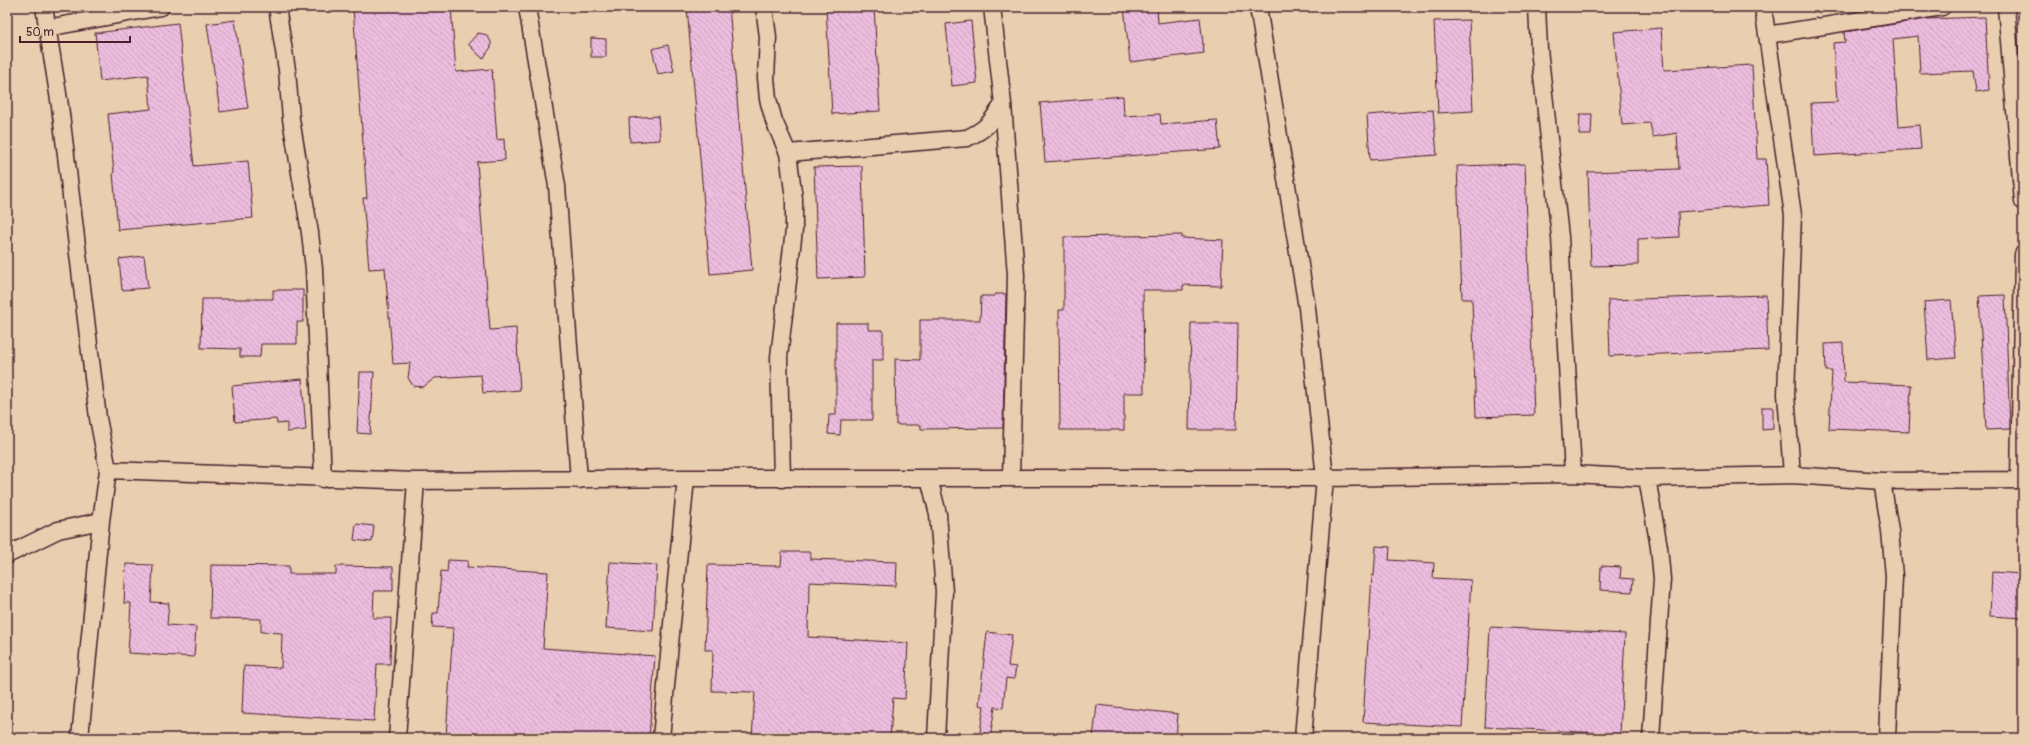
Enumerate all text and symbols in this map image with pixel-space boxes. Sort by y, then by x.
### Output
scale bar [20,18,130,44]
text: 50 m [26,25,54,40]

